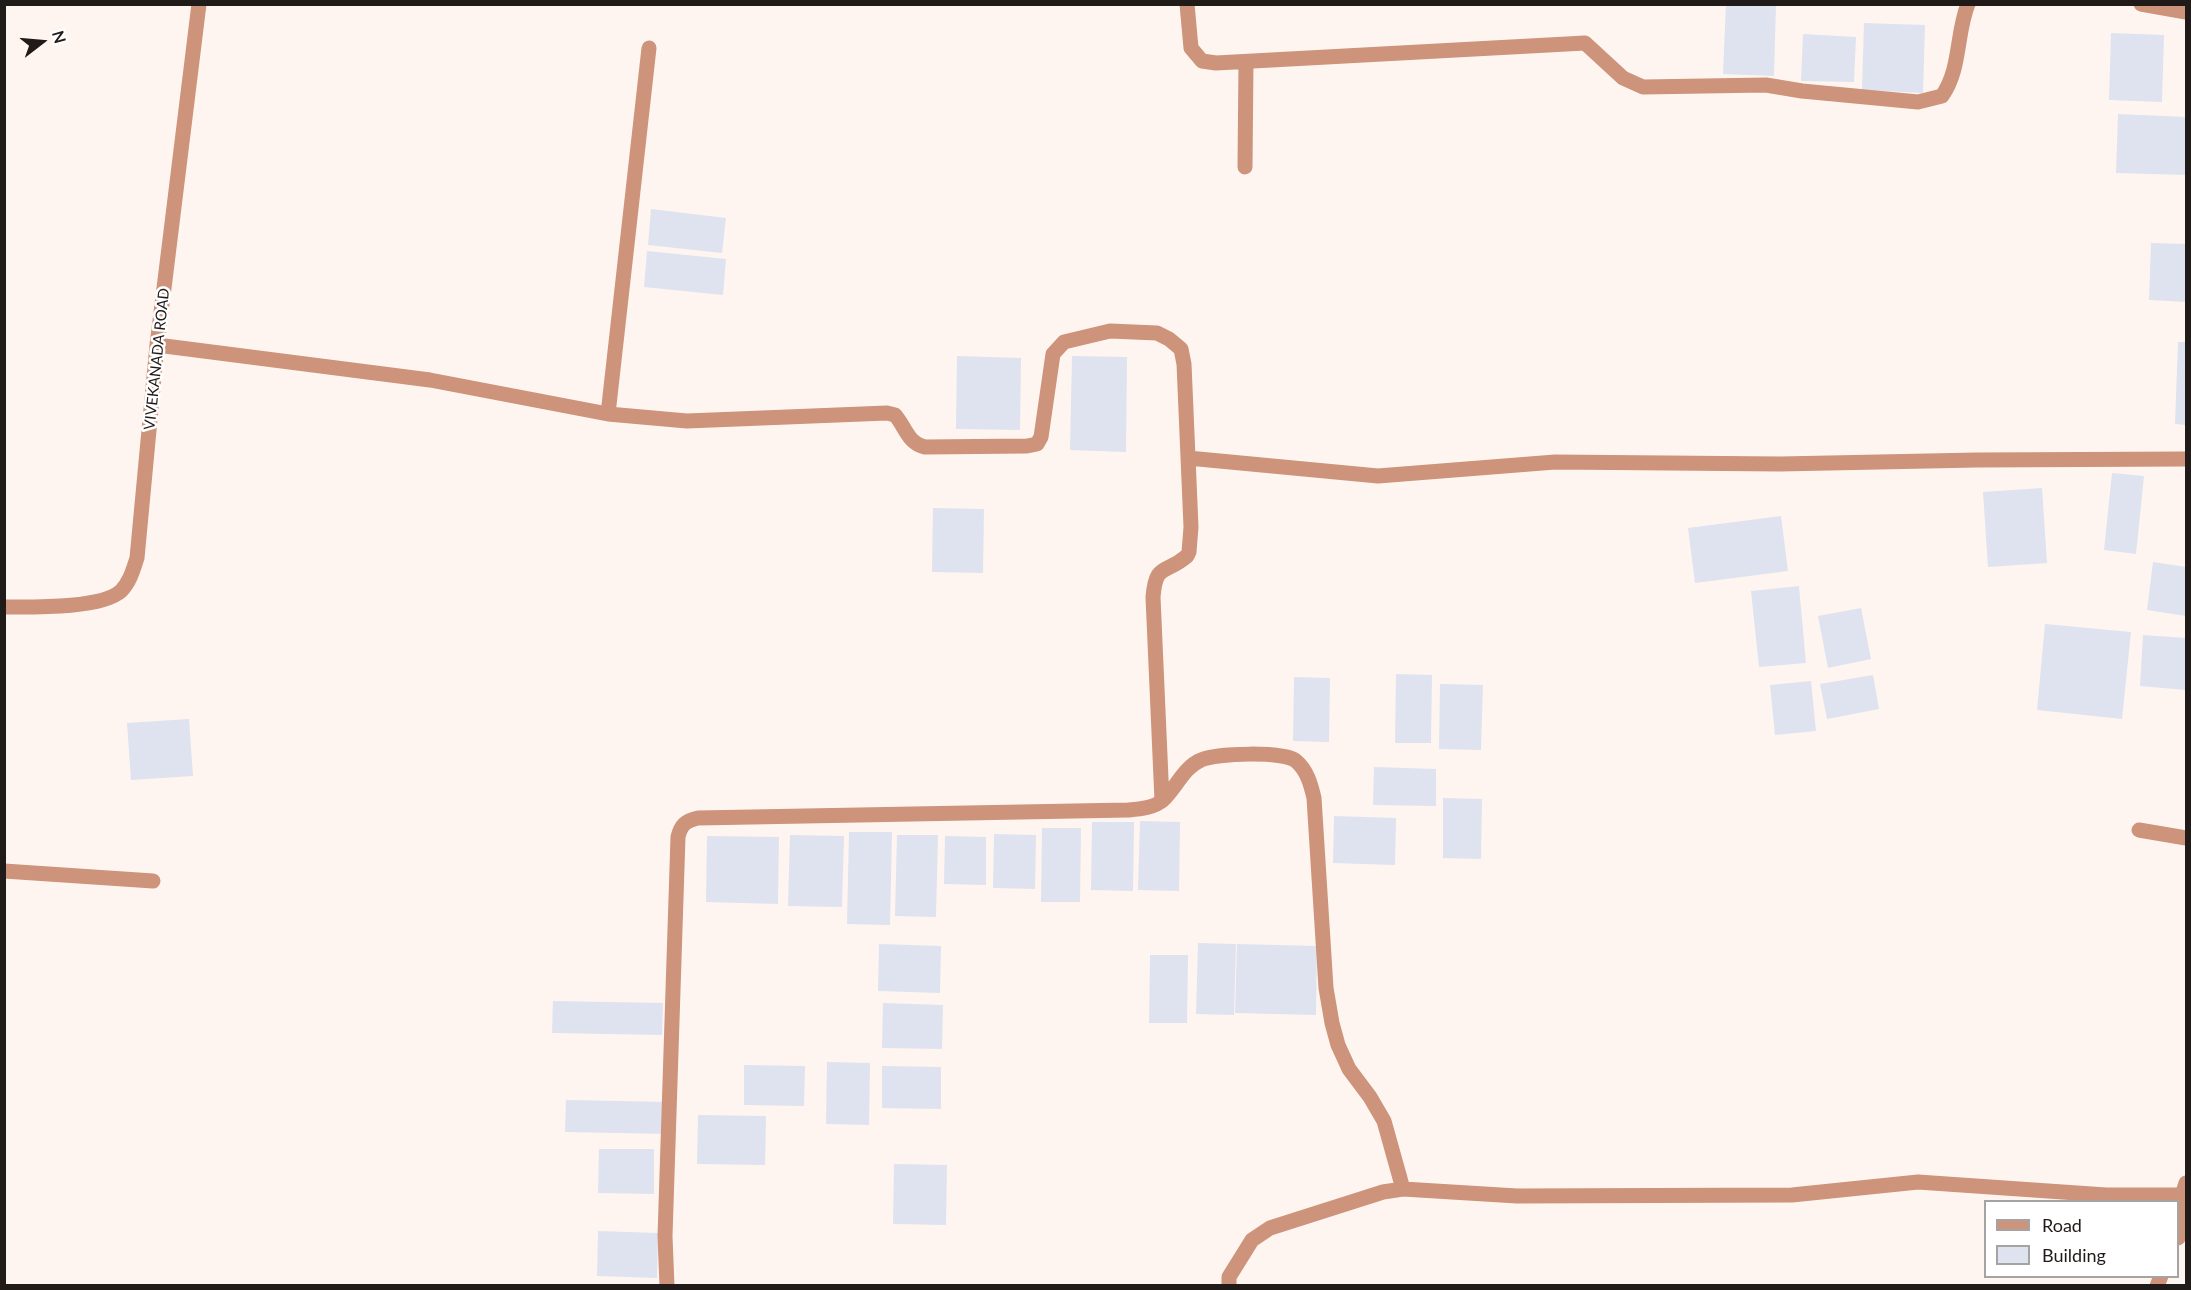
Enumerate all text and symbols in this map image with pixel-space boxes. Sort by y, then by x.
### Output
north arrow [12,12,72,72]
text: N [49,28,71,45]
street label: VIVEKANADA ROAD [141,287,173,431]
legend [1984,1200,2179,1278]
text: Road [2042,1214,2082,1236]
text: Building [2042,1244,2106,1266]

